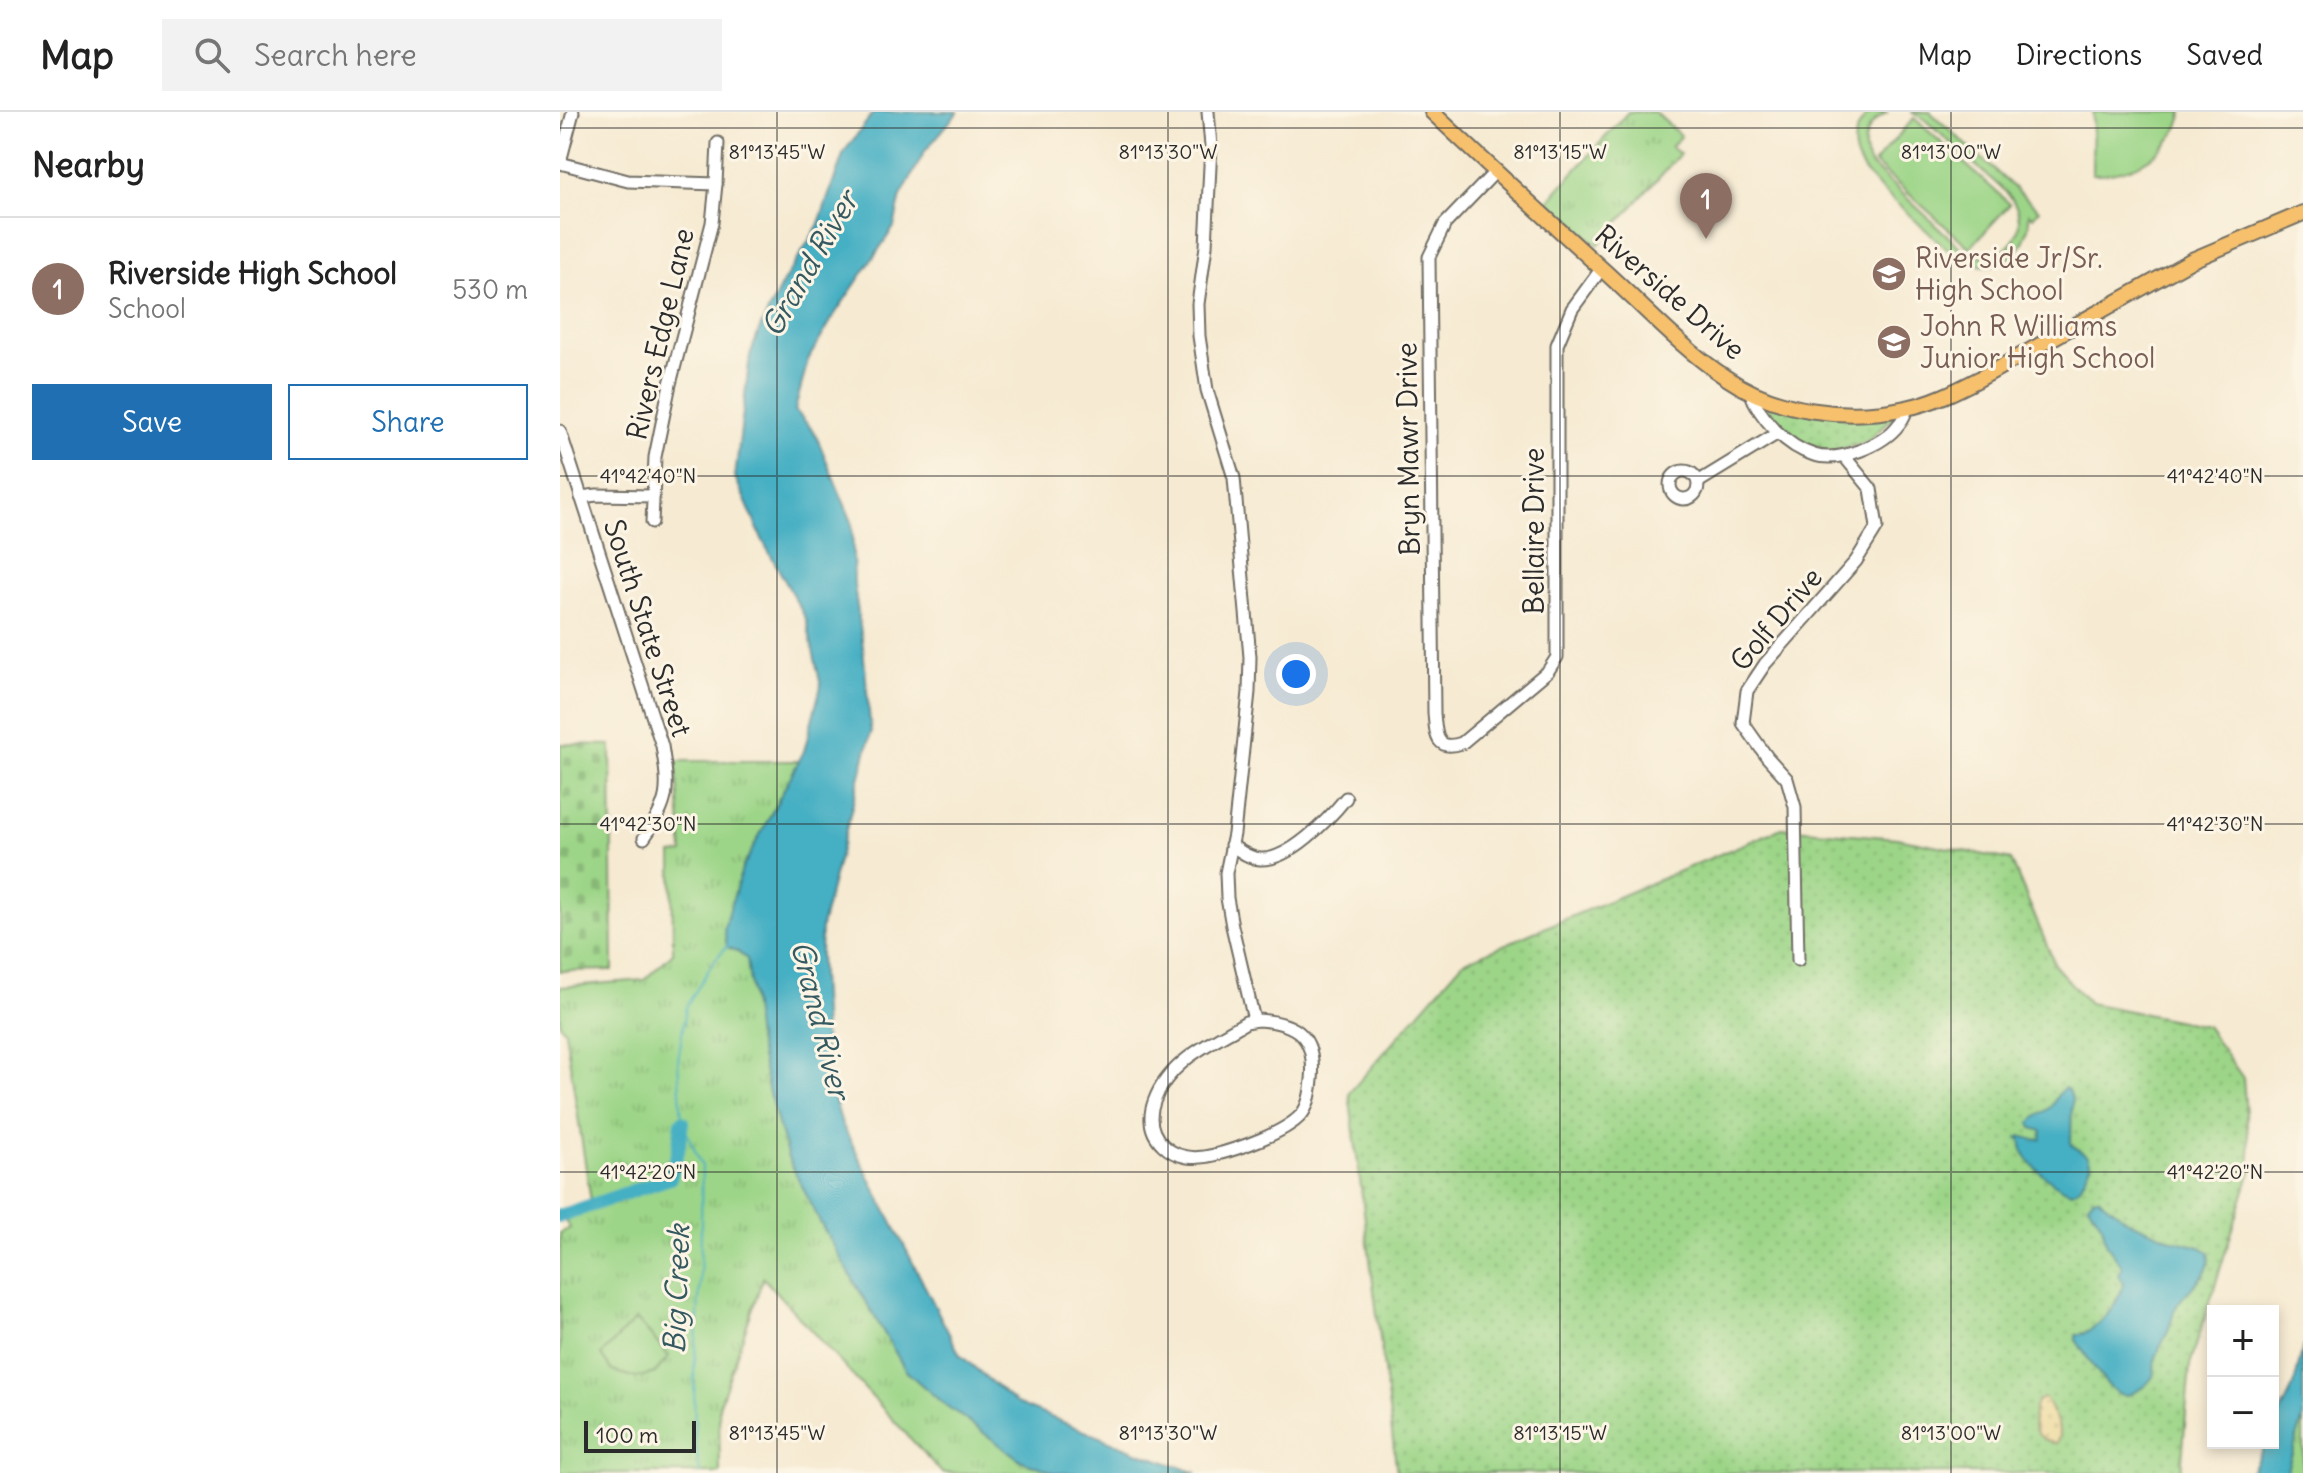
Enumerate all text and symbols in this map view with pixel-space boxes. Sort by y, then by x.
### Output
search box [162,19,722,91]
text: Map [40,32,114,79]
icon: search [190,33,234,77]
text: Search here [254,36,417,74]
text: Map [1917,37,1972,73]
text: Directions [2016,37,2142,73]
text: Saved [2186,37,2263,73]
text: 81°13'45"W [729,139,825,164]
text: 81°13'30"W [1119,139,1217,164]
text: 81°13'15"W [1513,139,1607,164]
text: 81°13'00"W [1901,139,2001,164]
text: Nearby [32,143,145,186]
pin: 1 [1680,173,1732,239]
water label: Grand River [752,181,868,343]
street label: Riverside Drive [1587,217,1753,367]
street label: Rivers Edge Lane [618,225,702,443]
place label: Riverside Jr/Sr. High School [1915,240,2103,308]
text: Riverside High School [108,254,397,292]
school or university icon: Riverside Jr/Sr. High School [1870,255,1908,293]
text: 1 [53,273,63,306]
text: 530 m [452,273,528,306]
text: School [108,292,186,325]
place label: John R Williams Junior High School [1920,308,2155,376]
school or university icon: John R Williams Junior High School [1875,323,1913,361]
street label: Bryn Mawr Drive [1388,342,1428,556]
button: Save [32,384,272,460]
button: Share [288,384,528,460]
street label: Bellaire Drive [1516,448,1552,614]
text: 41°42'40"N [600,463,696,488]
text: 41°42'40"N [2167,463,2263,488]
street label: South State Street [596,515,700,741]
street label: Golf Drive [1722,560,1830,678]
your location [1276,654,1316,694]
text: 41°42'30"N [599,811,697,836]
text: 41°42'30"N [2166,811,2264,836]
water label: Grand River [783,937,860,1106]
text: 41°42'20"N [600,1159,696,1184]
text: 41°42'20"N [2167,1159,2263,1184]
water label: Big Creek [655,1222,697,1354]
map controls [2207,1305,2279,1449]
button: + [2207,1305,2279,1377]
button: − [2207,1377,2279,1449]
scale bar [584,1417,696,1453]
text: 81°13'45"W [729,1420,825,1445]
text: 81°13'30"W [1119,1420,1217,1445]
text: 81°13'15"W [1513,1420,1607,1445]
text: 81°13'00"W [1901,1420,2001,1445]
text: 100 m [596,1421,658,1449]

